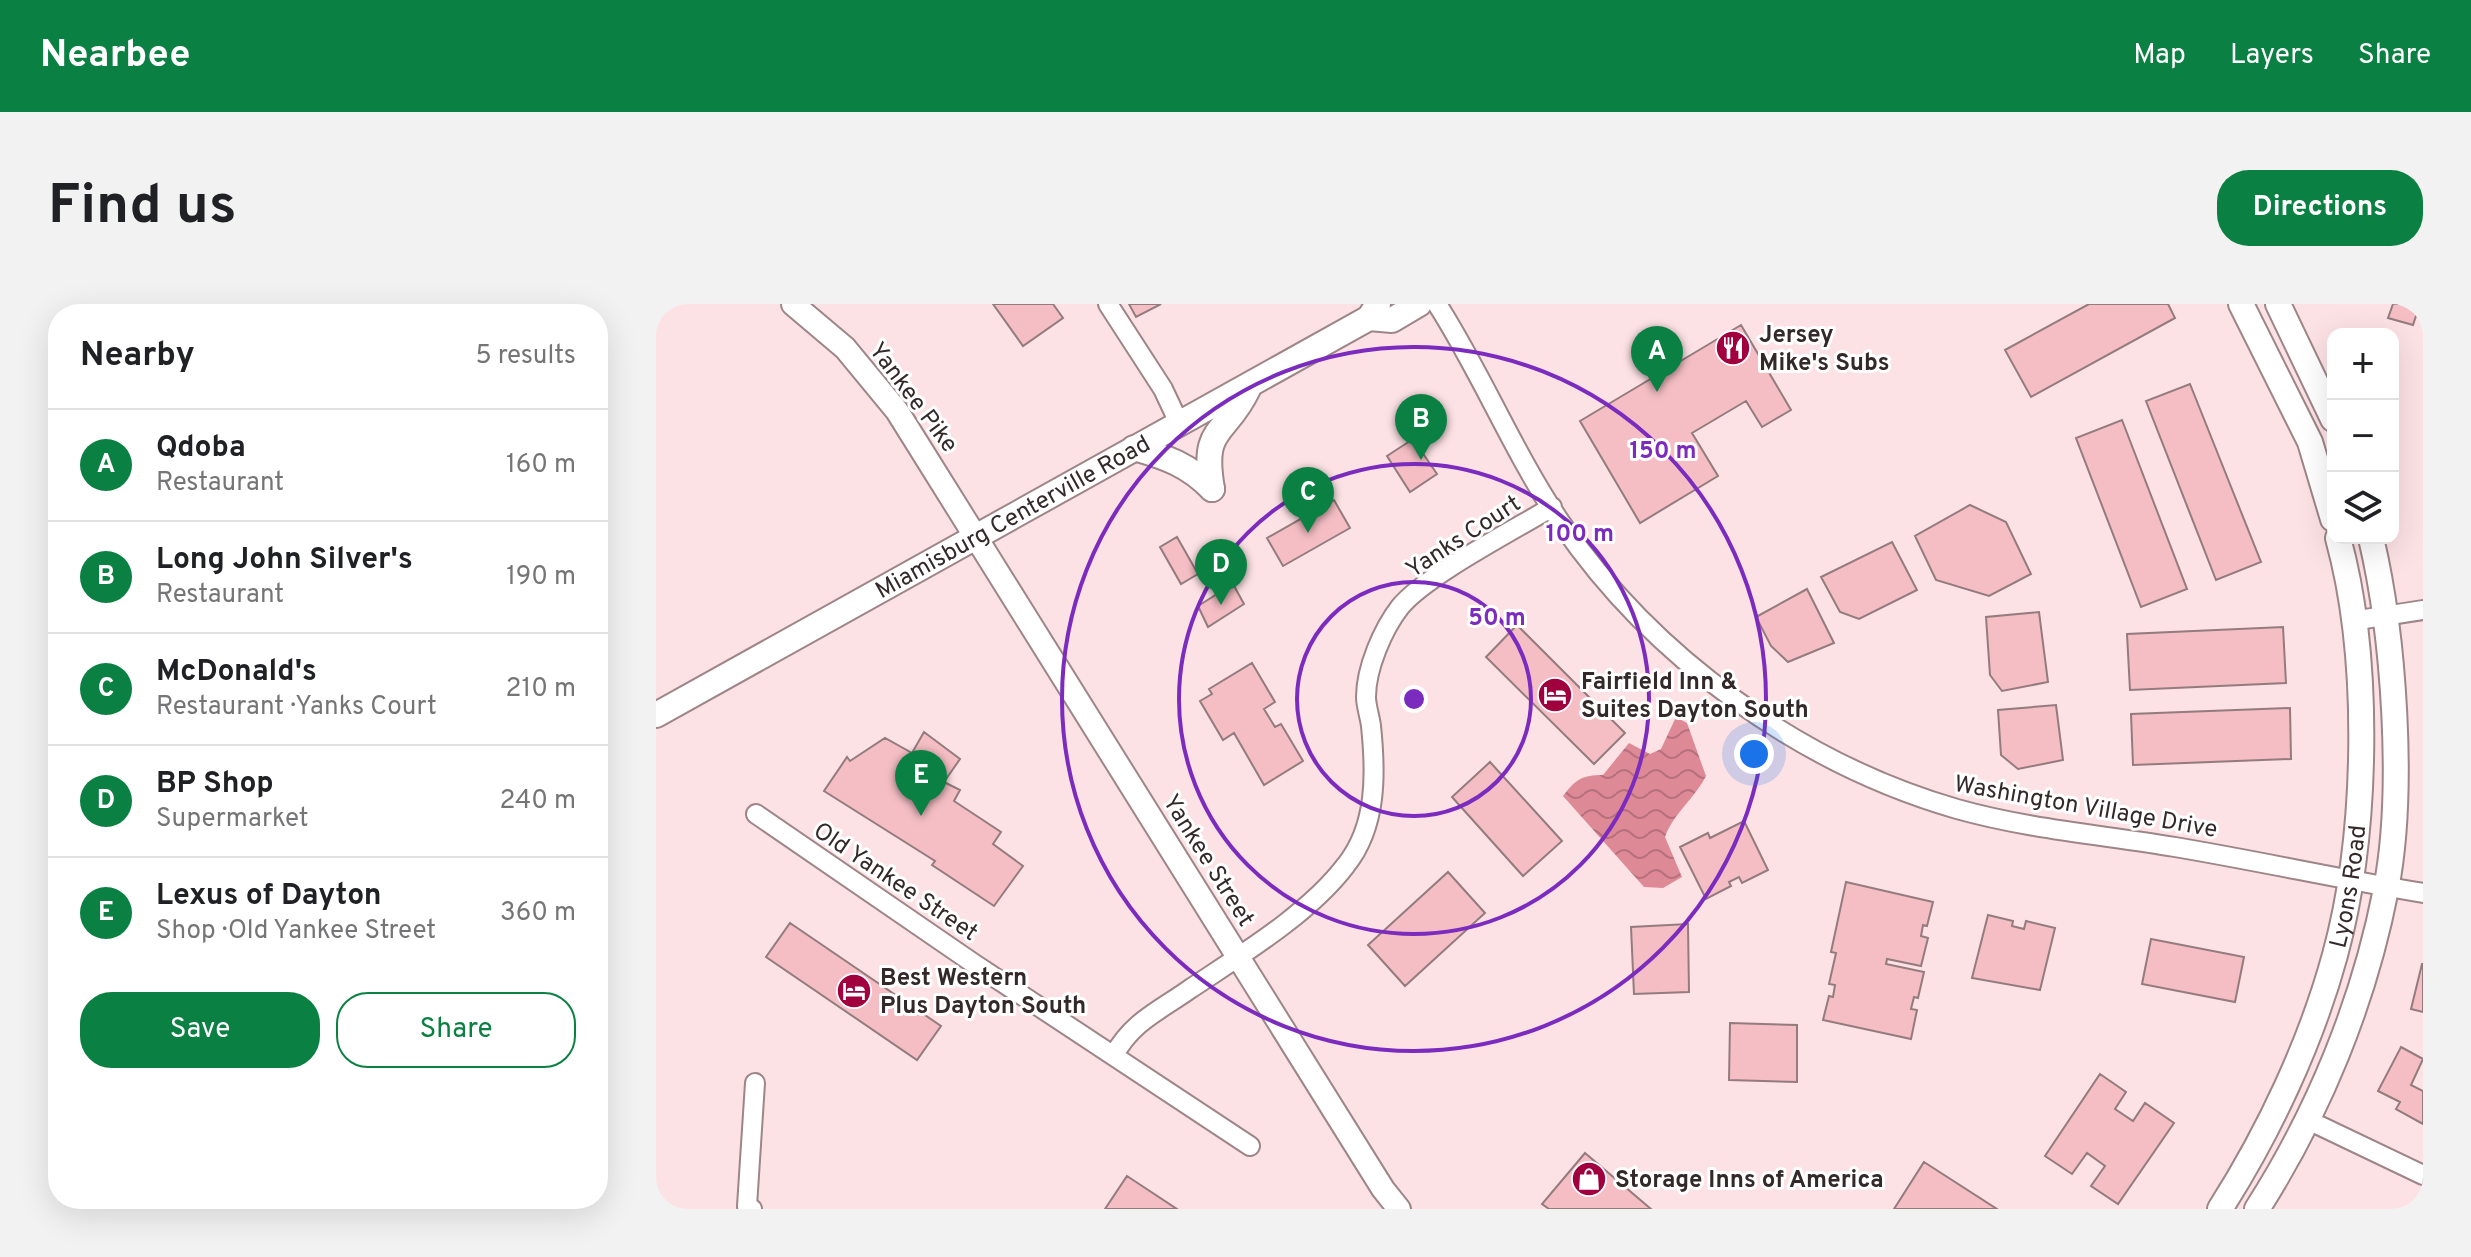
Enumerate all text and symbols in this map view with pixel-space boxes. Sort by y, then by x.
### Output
text: Nearbee [40,32,190,81]
text: Map [2133,38,2186,74]
text: Layers [2230,38,2314,74]
text: Share [2358,38,2431,74]
button: Directions [2217,170,2423,246]
text: Find us [48,173,237,243]
place label: Jersey Mike's Subs [1759,321,1890,379]
pin: A [1631,326,1683,392]
map controls [2327,328,2399,544]
button: + [2327,328,2399,400]
restaurant icon: Jersey Mike's Subs [1714,329,1752,367]
text: Nearby [80,335,195,378]
street label: Yankee Pike [861,337,964,459]
text: 5 results [475,340,576,373]
pin: B [1395,394,1447,460]
button: − [2327,400,2399,472]
text: Qdoba [156,430,246,467]
street label: Miamisburg Centerville Road [871,430,1156,607]
text: 150 m [1629,437,1697,467]
text: A [97,449,115,482]
text: 160 m [506,449,576,482]
text: Restaurant [156,467,284,500]
pin: C [1282,467,1334,533]
button: layers [2327,472,2399,544]
street label: Yanks Court [1401,489,1527,586]
text: 100 m [1546,520,1614,550]
pin: D [1195,539,1247,605]
text: Long John Silver's [156,542,413,579]
text: B [97,561,115,594]
text: 190 m [506,561,576,594]
text: Restaurant [156,579,284,612]
text: 50 m [1468,604,1526,634]
text: McDonald's [156,654,317,691]
place label: Fairfield Inn & Suites Dayton South [1581,668,1809,726]
text: C [98,673,114,706]
text: 210 m [506,673,576,706]
hotel icon: Fairfield Inn & Suites Dayton South [1536,676,1574,714]
centre of rings [1400,685,1428,713]
text: Restaurant · Yanks Court [156,691,437,724]
your location [1734,734,1774,774]
pin: E [895,750,947,816]
text: BP Shop [156,766,274,803]
street label: Washington Village Drive [1952,770,2220,846]
text: D [97,785,115,818]
text: 240 m [499,785,576,818]
street label: Yankee Street [1155,789,1260,933]
text: Supermarket [156,803,308,836]
street label: Old Yankee Street [807,817,983,949]
street label: Lyons Road [2324,824,2374,951]
text: Lexus of Dayton [156,878,382,915]
text: E [98,897,114,930]
text: 360 m [500,897,576,930]
text: Shop · Old Yankee Street [156,915,436,948]
place label: Best Western Plus Dayton South [880,964,1086,1022]
hotel icon: Best Western Plus Dayton South [835,972,873,1010]
button: Save [80,992,320,1068]
button: Share [336,992,576,1068]
shop icon: Storage Inns of America [1570,1160,1608,1198]
place label: Storage Inns of America [1615,1166,1884,1196]

